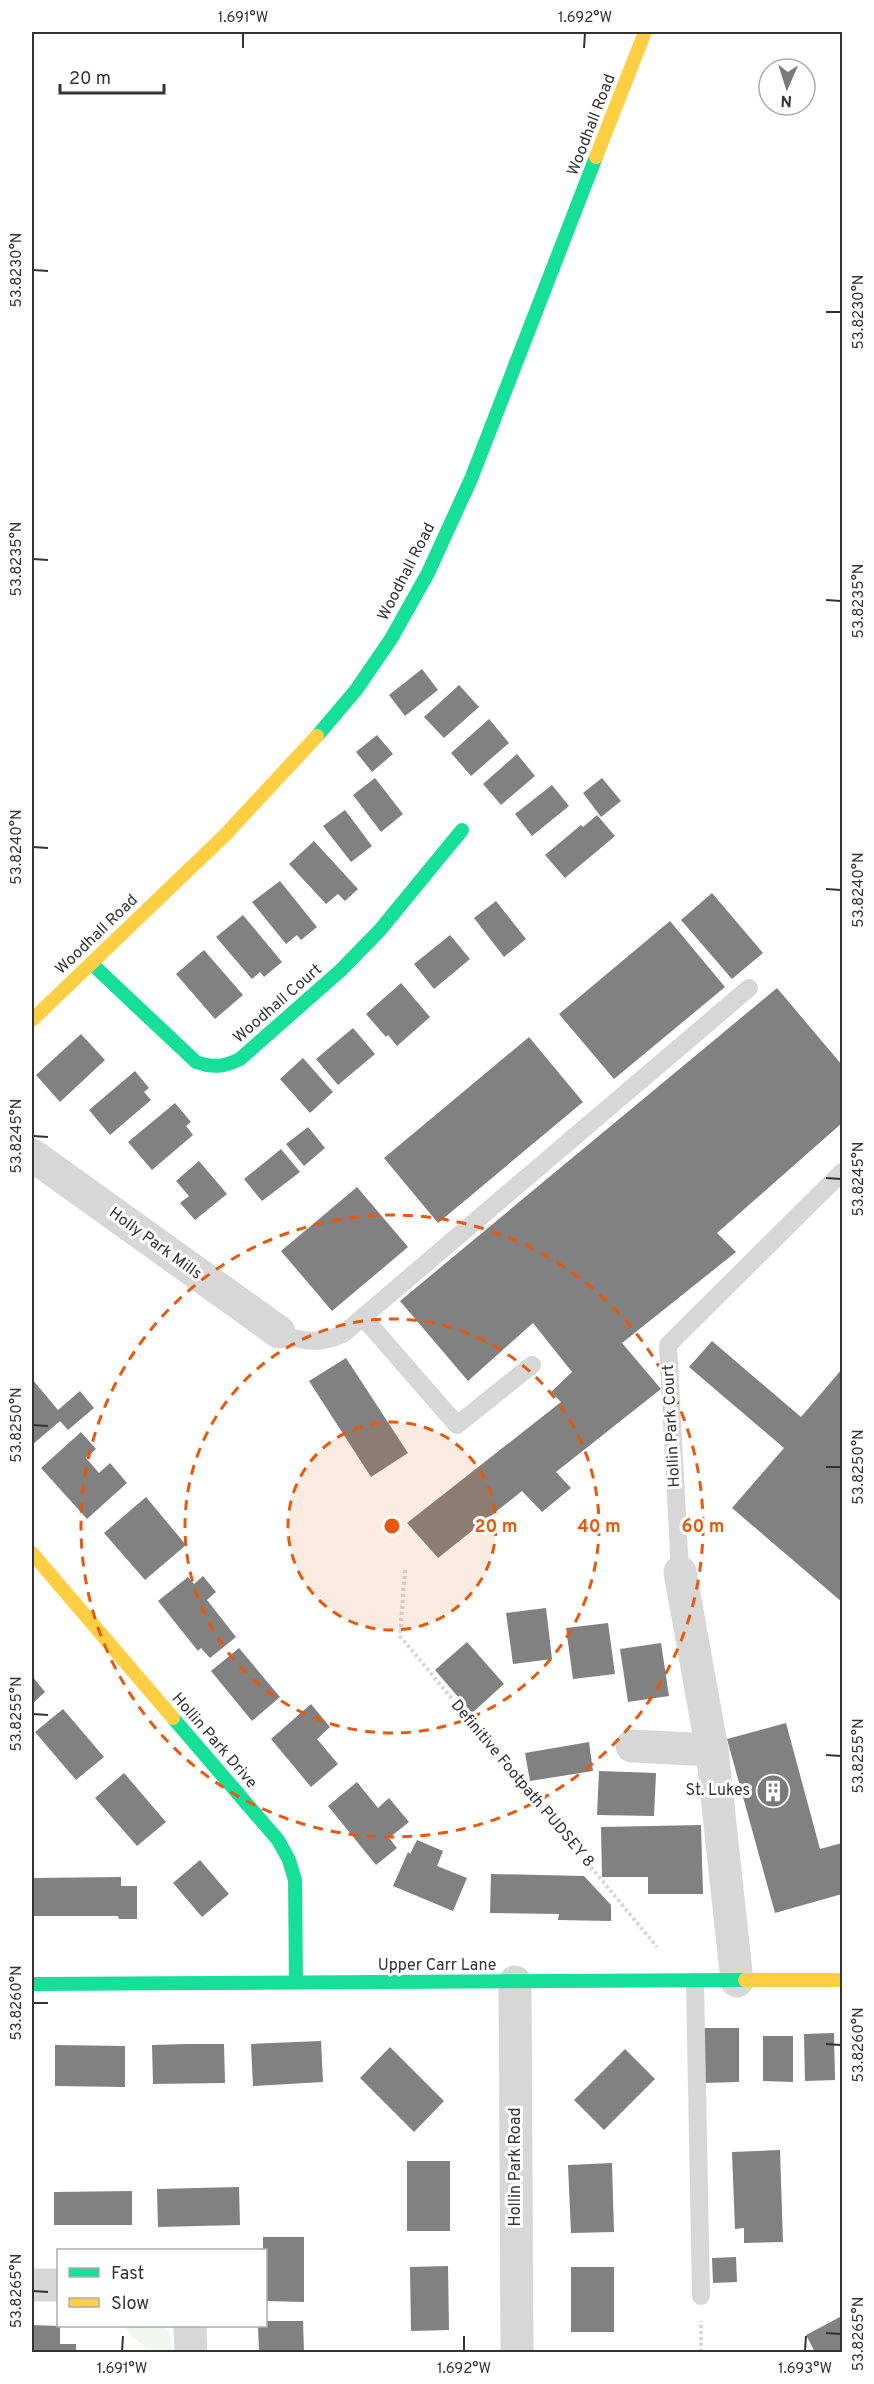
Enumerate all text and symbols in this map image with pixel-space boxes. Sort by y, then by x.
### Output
text: 1.691°W [218,9,268,28]
text: 1.692°W [558,9,612,28]
scale bar [60,57,164,95]
north arrow [757,57,817,117]
text: 20 m [69,68,111,91]
street label: Woodhall Road [563,71,621,179]
text: N [780,90,793,110]
text: 53.8230°N [8,233,27,307]
text: 53.8230°N [850,275,869,349]
street label: Woodhall Road [374,520,440,624]
text: 53.8235°N [8,522,27,596]
text: 53.8235°N [850,564,869,638]
text: 53.8240°N [8,809,27,885]
text: 53.8240°N [850,852,869,928]
street label: Woodhall Road [52,891,142,979]
street label: Woodhall Court [230,960,326,1048]
text: 53.8245°N [8,1099,27,1173]
text: 53.8245°N [850,1142,869,1216]
street label: Holly Park Mills [104,1203,206,1285]
street label: Hollin Park Court [659,1364,685,1488]
text: 53.8250°N [8,1387,27,1463]
text: 53.8250°N [850,1429,869,1505]
centre of rings [382,1516,402,1536]
text: 20 m [474,1516,518,1539]
text: 40 m [577,1516,621,1539]
text: 60 m [681,1516,725,1539]
text: 53.8255°N [8,1676,27,1752]
street label: Hollin Park Drive [167,1689,261,1793]
street label: Definitive Footpath PUDSEY 8 [446,1696,598,1872]
text: 53.8255°N [850,1718,869,1794]
building icon: St. Lukes [755,1773,791,1809]
place label: St. Lukes [686,1781,750,1801]
street label: Upper Carr Lane [378,1956,496,1976]
text: 53.8260°N [8,1965,27,2041]
text: 53.8260°N [850,2007,869,2083]
street label: Hollin Park Road [506,2107,526,2227]
legend [57,2249,267,2327]
text: 53.8265°N [8,2254,27,2328]
text: Fast [111,2263,144,2286]
text: Slow [111,2293,149,2316]
text: 53.8265°N [850,2297,869,2371]
text: 1.691°W [97,2360,147,2379]
text: 1.692°W [437,2360,491,2379]
text: 1.693°W [778,2360,832,2379]

